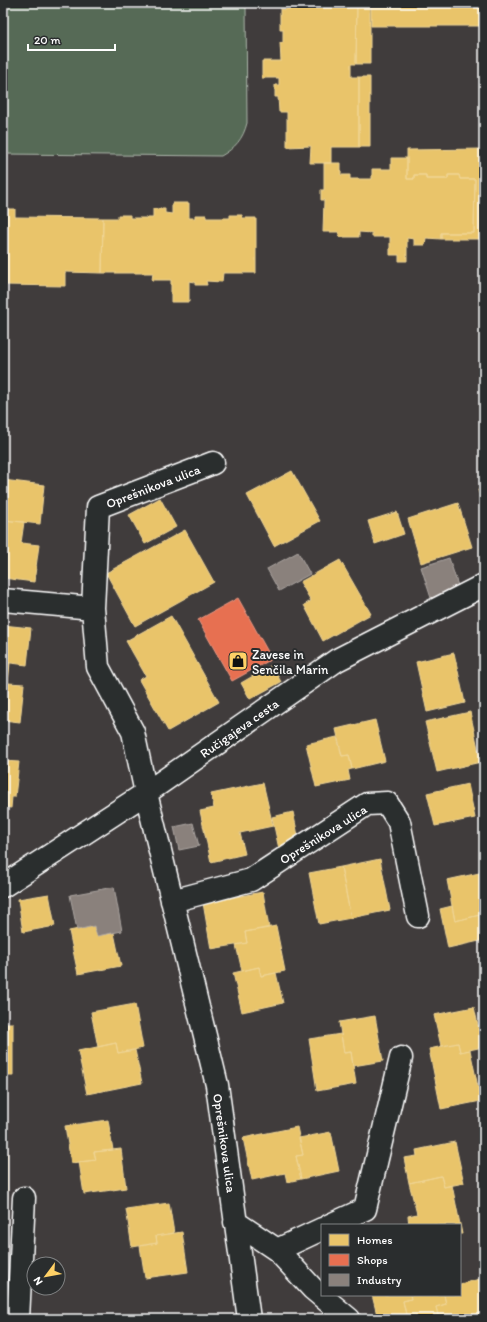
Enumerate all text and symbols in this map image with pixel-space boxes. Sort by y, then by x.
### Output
scale bar [28,26,115,52]
text: 20 m [34,33,61,47]
street label: Oprešnikova ulica [104,461,203,511]
place label: Zavese in Senčila Marin [252,647,329,677]
shop icon: Zavese in Senčila Marin [227,650,249,672]
street label: Ručigajeva cesta [197,696,282,761]
street label: Oprešnikova ulica [277,801,370,867]
street label: Oprešnikova ulica [210,1093,239,1194]
legend [321,1224,461,1296]
text: Homes [357,1233,393,1247]
text: Shops [357,1253,388,1267]
north arrow [26,1256,66,1296]
text: Industry [357,1273,402,1287]
text: N [30,1274,45,1288]

